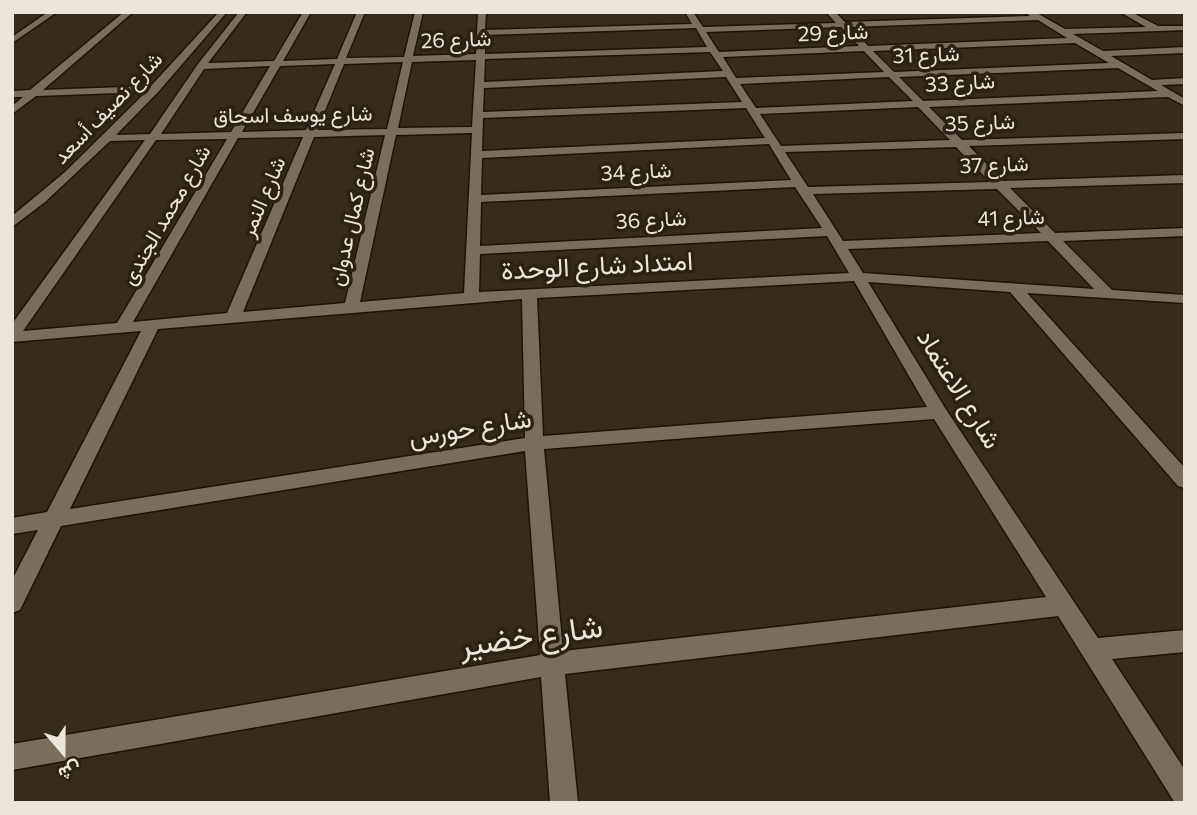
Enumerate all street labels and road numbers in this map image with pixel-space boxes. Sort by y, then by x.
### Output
street label: شارع 29 [797,19,869,47]
street label: شارع 26 [420,26,492,54]
street label: شارع 31 [892,41,960,69]
street label: شارع نصيف أسعد [48,47,168,169]
street label: شارع 33 [924,69,996,97]
street label: شارع يوسف اسحاق [213,101,373,129]
street label: شارع 35 [944,109,1016,137]
street label: شارع محمد الجندى [116,141,216,289]
street label: شارع كمال عدوان [324,145,380,289]
street label: شارع 37 [959,151,1029,179]
street label: شارع النمر [235,153,291,241]
street label: شارع 34 [600,158,672,186]
street label: شارع 41 [977,204,1045,232]
street label: شارع 36 [615,206,687,234]
street label: امتداد شارع الوحدة [500,245,694,287]
street label: شارع الاعتماد [910,323,1008,455]
street label: شارع حورس [406,403,534,453]
street label: شارع خضير [457,607,605,665]

